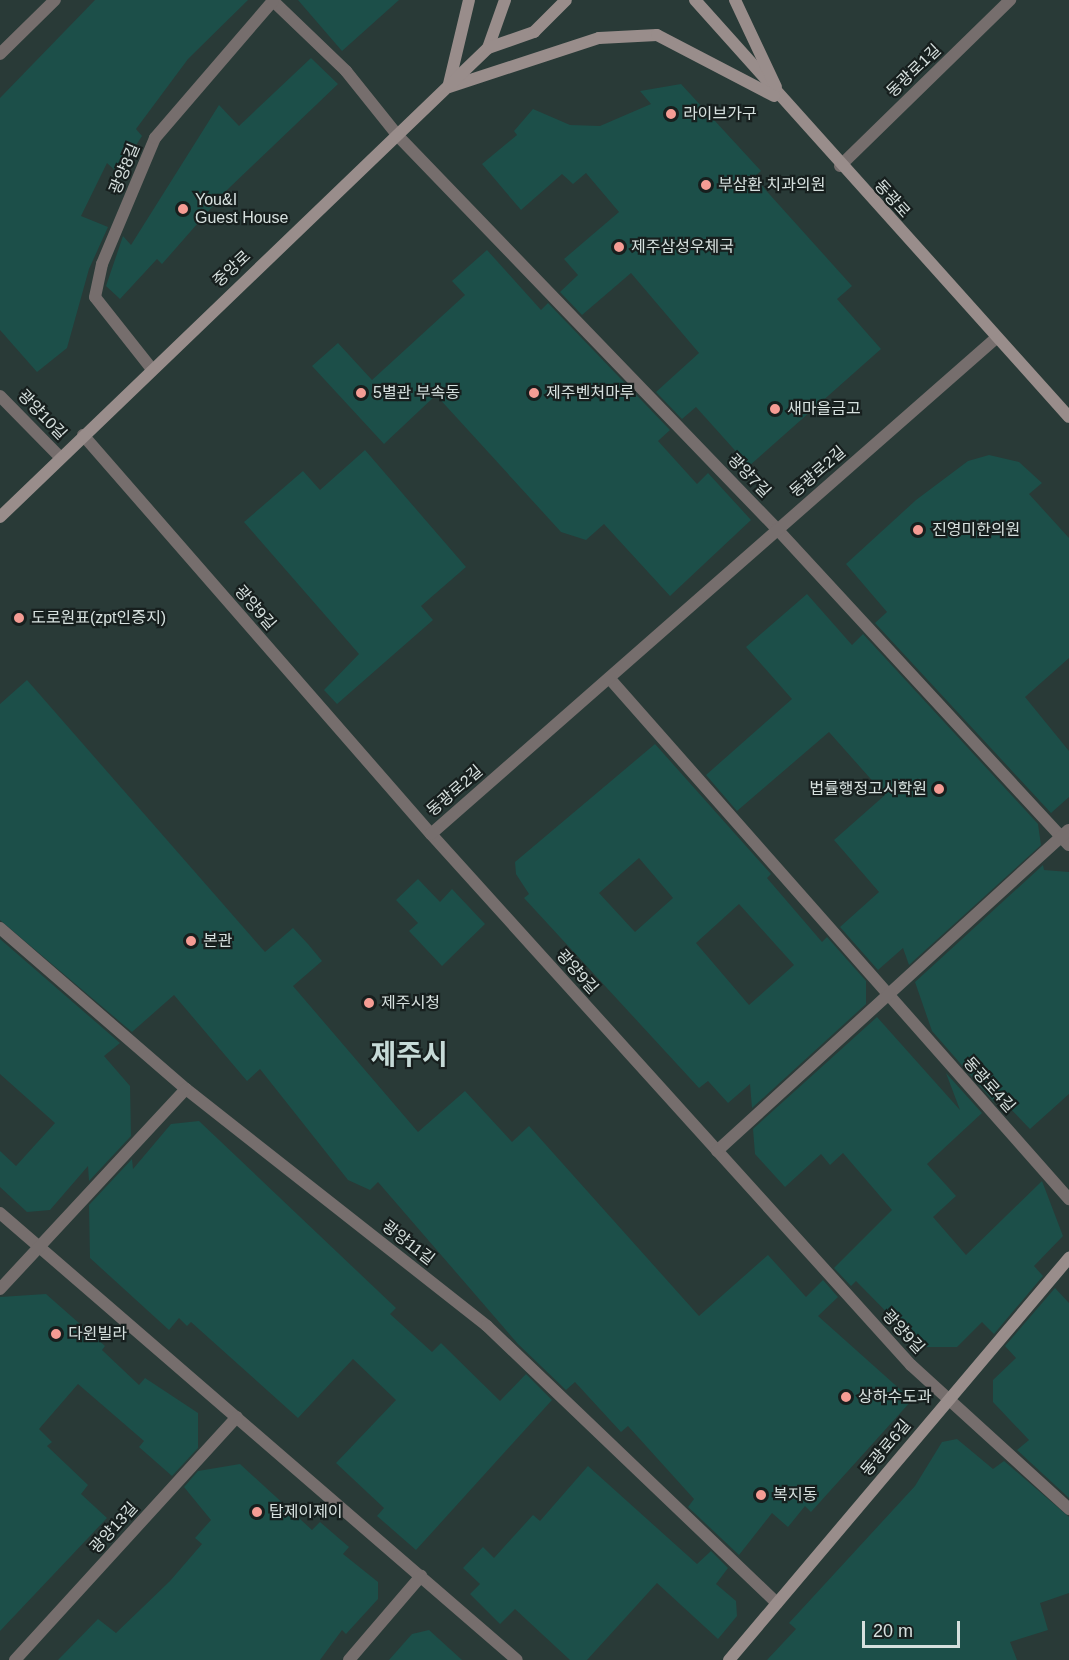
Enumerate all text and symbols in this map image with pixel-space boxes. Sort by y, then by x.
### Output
street label: 동광로1길 [883,41,945,101]
place label: 라이브가구 [683,104,757,124]
marker: 라이브가구 [664,107,678,121]
street label: 광양8길 [106,141,144,197]
place label: 부삼환 치과의원 [718,175,825,195]
street label: 동광로 [870,176,914,222]
marker: 부삼환 치과의원 [699,178,713,192]
place label: You&I Guest House [195,190,288,228]
marker: You&I Guest House [176,202,190,216]
place label: 제주삼성우체국 [631,237,734,257]
marker: 제주삼성우체국 [612,240,626,254]
street label: 중앙로 [209,247,255,291]
place label: 5별관 부속동 [373,383,460,403]
place label: 제주벤처마루 [546,383,634,403]
street label: 광양10길 [14,386,70,444]
marker: 5별관 부속동 [354,386,368,400]
marker: 제주벤처마루 [527,386,541,400]
place label: 새마을금고 [787,399,861,419]
marker: 새마을금고 [768,402,782,416]
street label: 동광로2길 [786,443,850,501]
street label: 광양7길 [724,450,774,502]
place label: 진영미한의원 [932,520,1020,540]
marker: 진영미한의원 [909,521,927,539]
street label: 광양9길 [230,582,280,634]
place label: 도로원표(zpt인증지) [31,608,166,628]
marker: 도로원표(zpt인증지) [12,611,26,625]
street label: 동광로2길 [423,762,487,820]
place label: 법률행정고시학원 [809,779,927,799]
marker: 법률행정고시학원 [932,782,946,796]
place label: 본관 [203,931,232,951]
marker: 본관 [184,934,198,948]
street label: 광양9길 [552,946,602,998]
place label: 제주시청 [381,993,440,1013]
marker: 제주시청 [362,996,376,1010]
district label: 제주시 [370,1038,448,1072]
street label: 동광로4길 [959,1053,1019,1117]
street label: 광양11길 [378,1217,438,1269]
street label: 광양9길 [878,1306,928,1358]
place label: 다윈빌라 [68,1324,127,1344]
marker: 다윈빌라 [49,1327,63,1341]
place label: 상하수도과 [858,1387,932,1407]
marker: 상하수도과 [839,1390,853,1404]
street label: 동광로6길 [857,1416,915,1480]
place label: 복지동 [773,1485,817,1505]
marker: 복지동 [754,1488,768,1502]
street label: 광양13길 [86,1499,142,1557]
place label: 탑제이제이 [269,1502,343,1522]
marker: 탑제이제이 [250,1505,264,1519]
scale bar [865,1609,962,1647]
text: 20 m [873,1621,913,1641]

